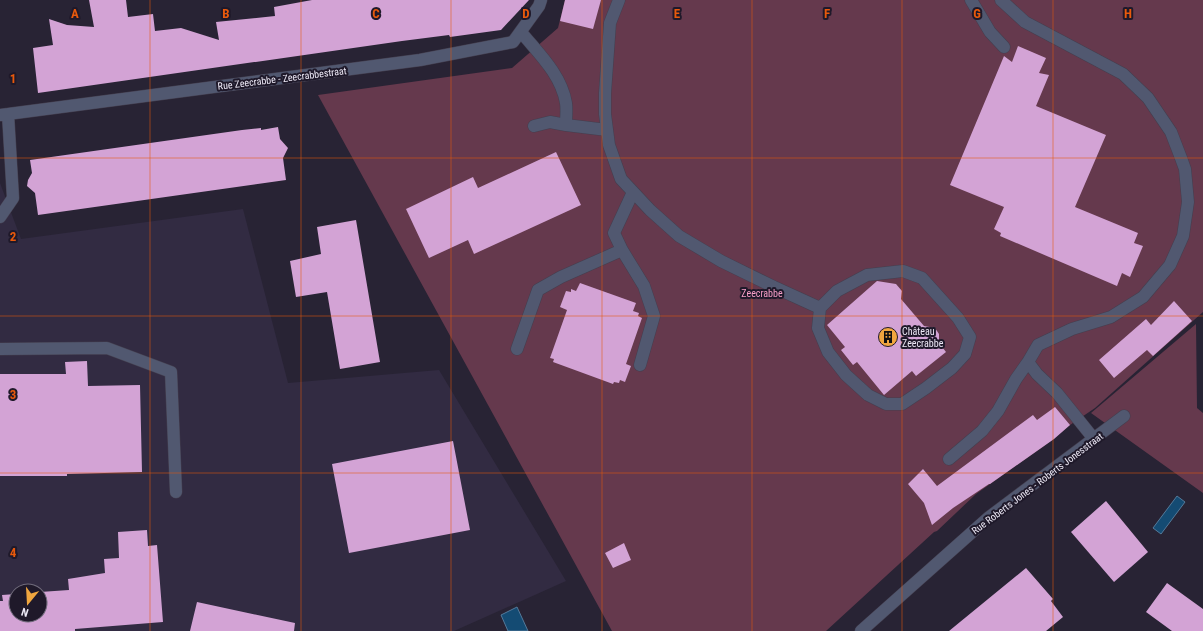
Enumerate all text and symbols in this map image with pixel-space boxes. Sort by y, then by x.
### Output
text: A [71,6,79,21]
text: B [222,6,230,21]
text: C [372,6,380,21]
text: D [522,6,530,21]
text: E [674,6,681,21]
text: F [824,6,830,21]
text: G [973,6,981,21]
text: H [1124,6,1132,21]
street label: Rue Zeecrabbe - Zeecrabbestraat [217,65,347,92]
text: 1 [10,71,16,86]
text: 2 [10,229,17,244]
park label: Zeecrabbe [741,288,783,299]
building icon: Château Zeecrabbe [877,326,899,348]
place label: Château Zeecrabbe [902,326,944,349]
text: 3 [10,387,16,402]
street label: Rue Roberts Jones - Roberts Jonesstraat [970,431,1105,536]
text: 4 [10,545,17,560]
north arrow [8,583,48,623]
text: N [20,605,30,619]

